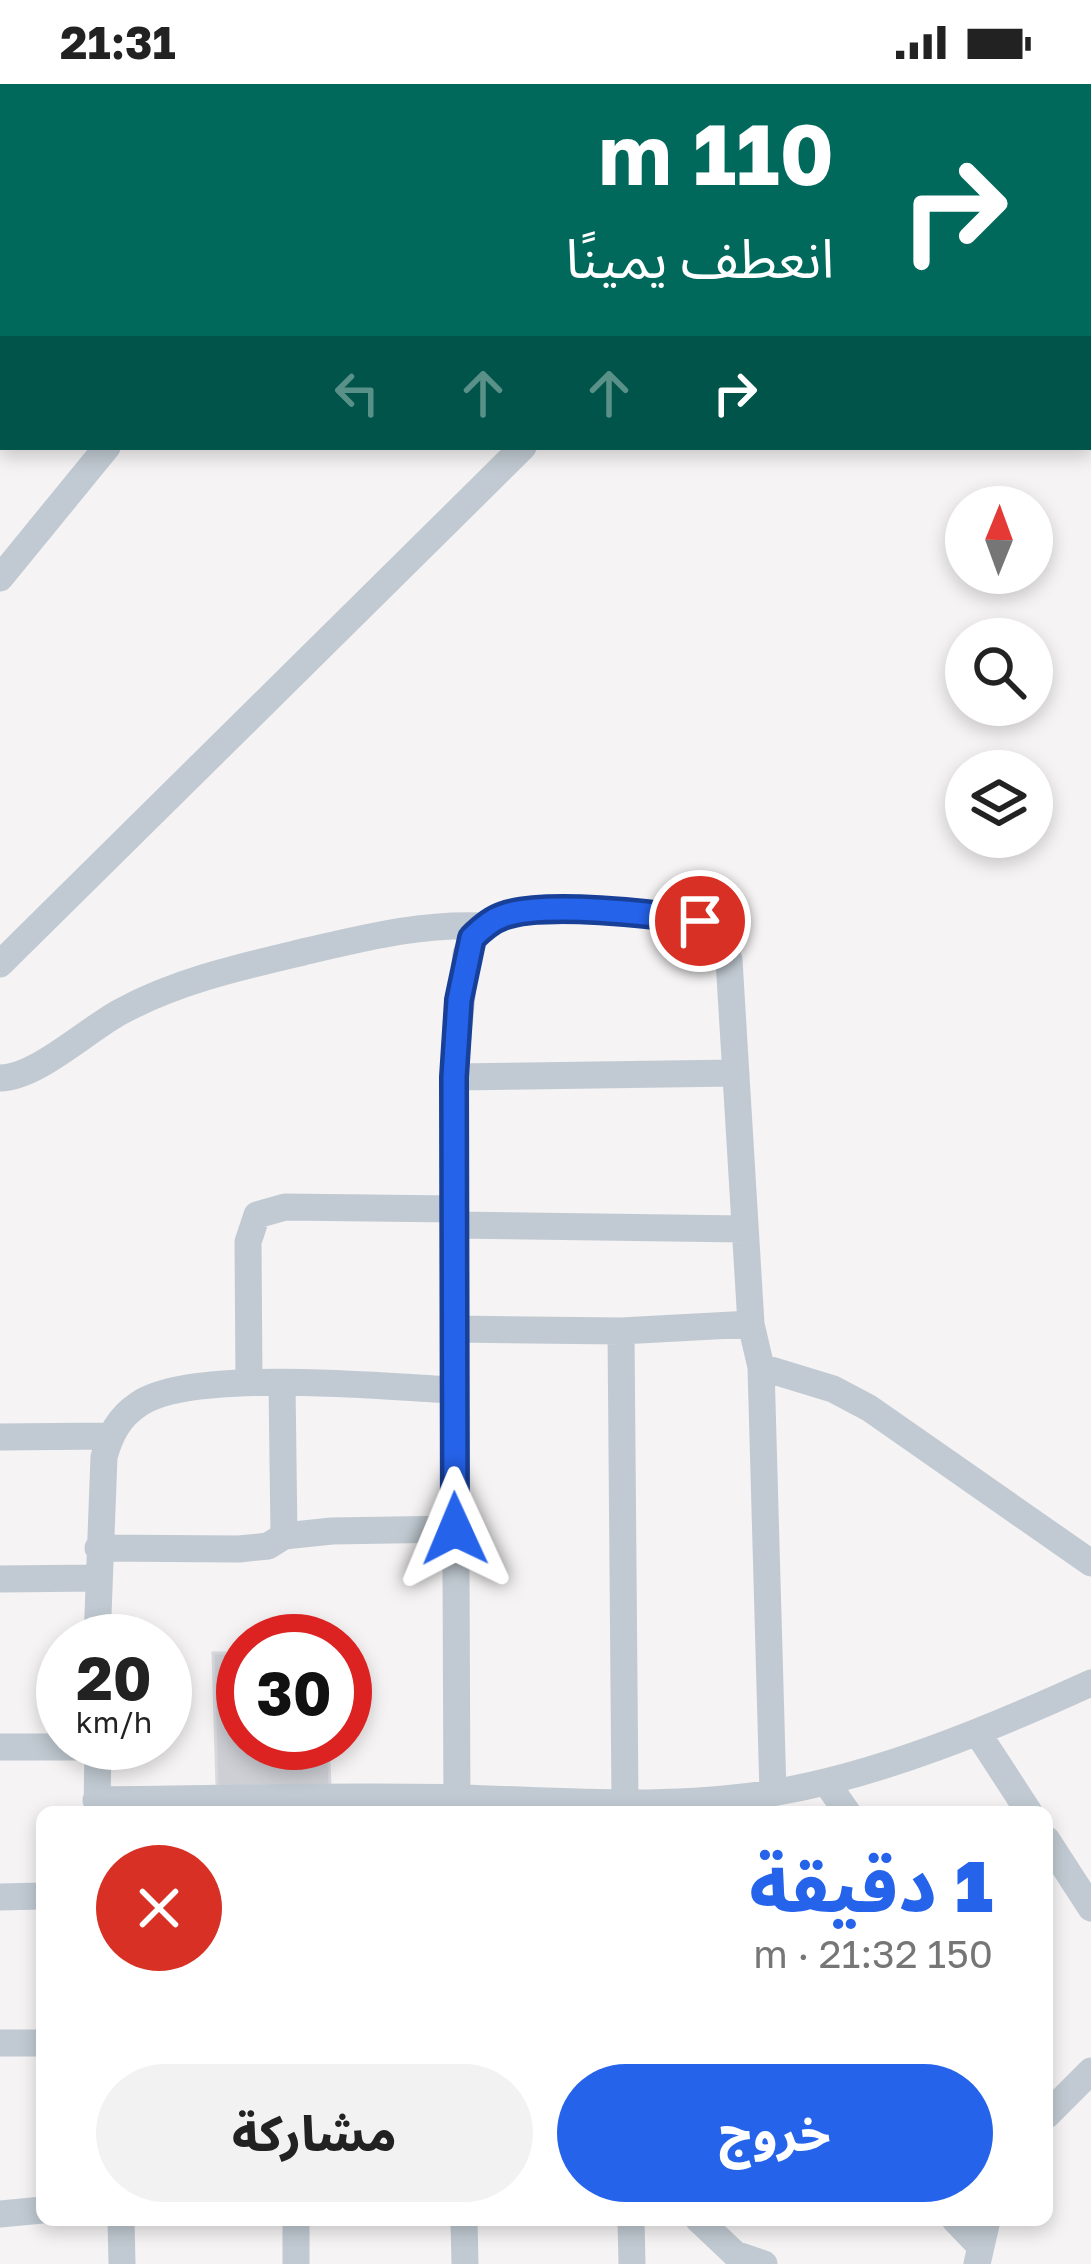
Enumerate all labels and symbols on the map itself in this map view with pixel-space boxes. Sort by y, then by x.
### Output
north arrow [945,486,1053,594]
pin [649,870,751,972]
position arrow [392,1466,518,1592]
speed limit sign: 30 [216,1614,372,1770]

